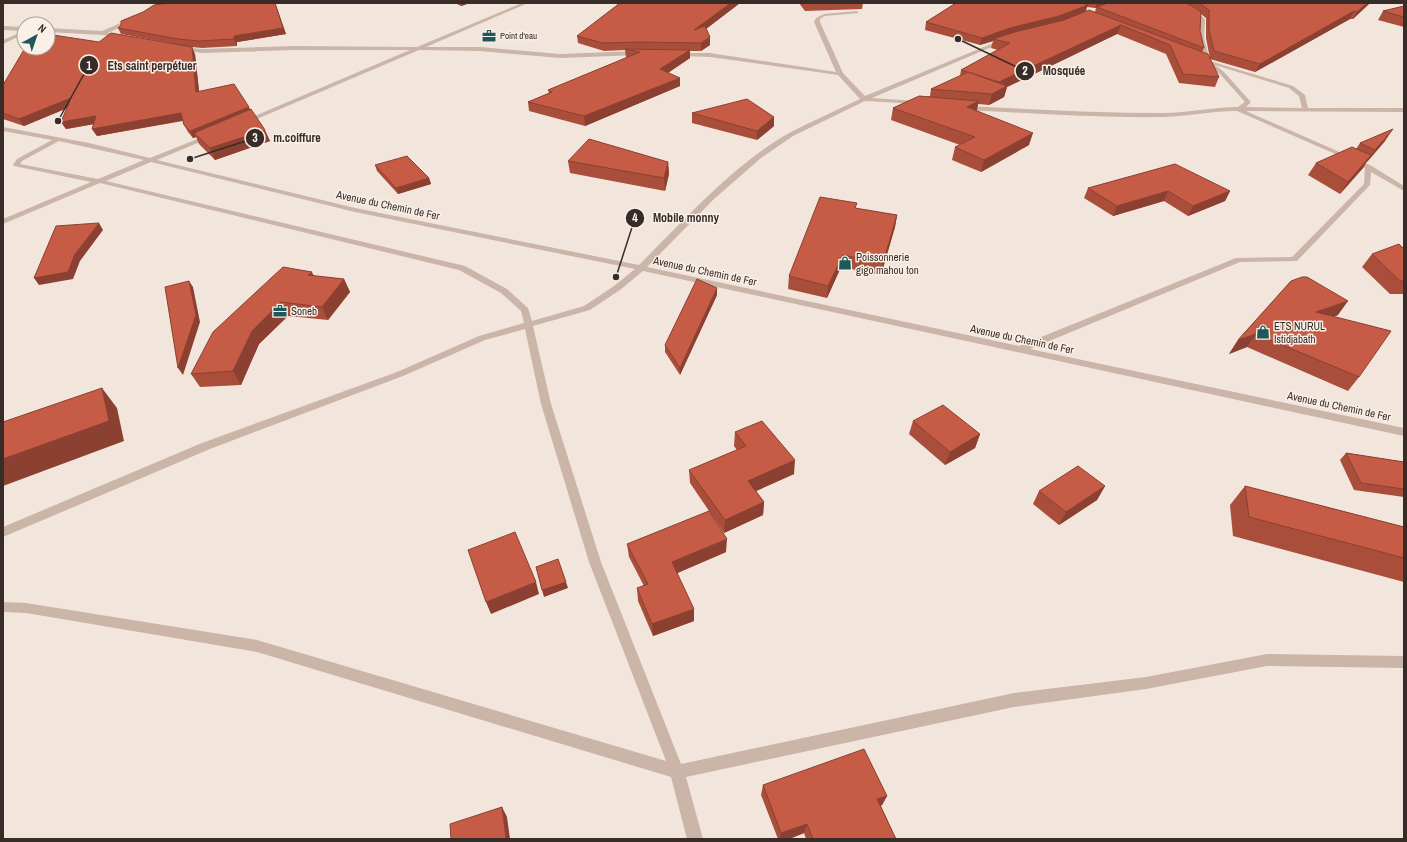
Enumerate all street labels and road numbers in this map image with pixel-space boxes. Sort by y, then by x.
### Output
street label: Avenue du Chemin de Fer [334,187,441,223]
street label: Avenue du Chemin de Fer [651,253,758,289]
street label: Avenue du Chemin de Fer [968,321,1075,357]
street label: Avenue du Chemin de Fer [1285,388,1392,424]

